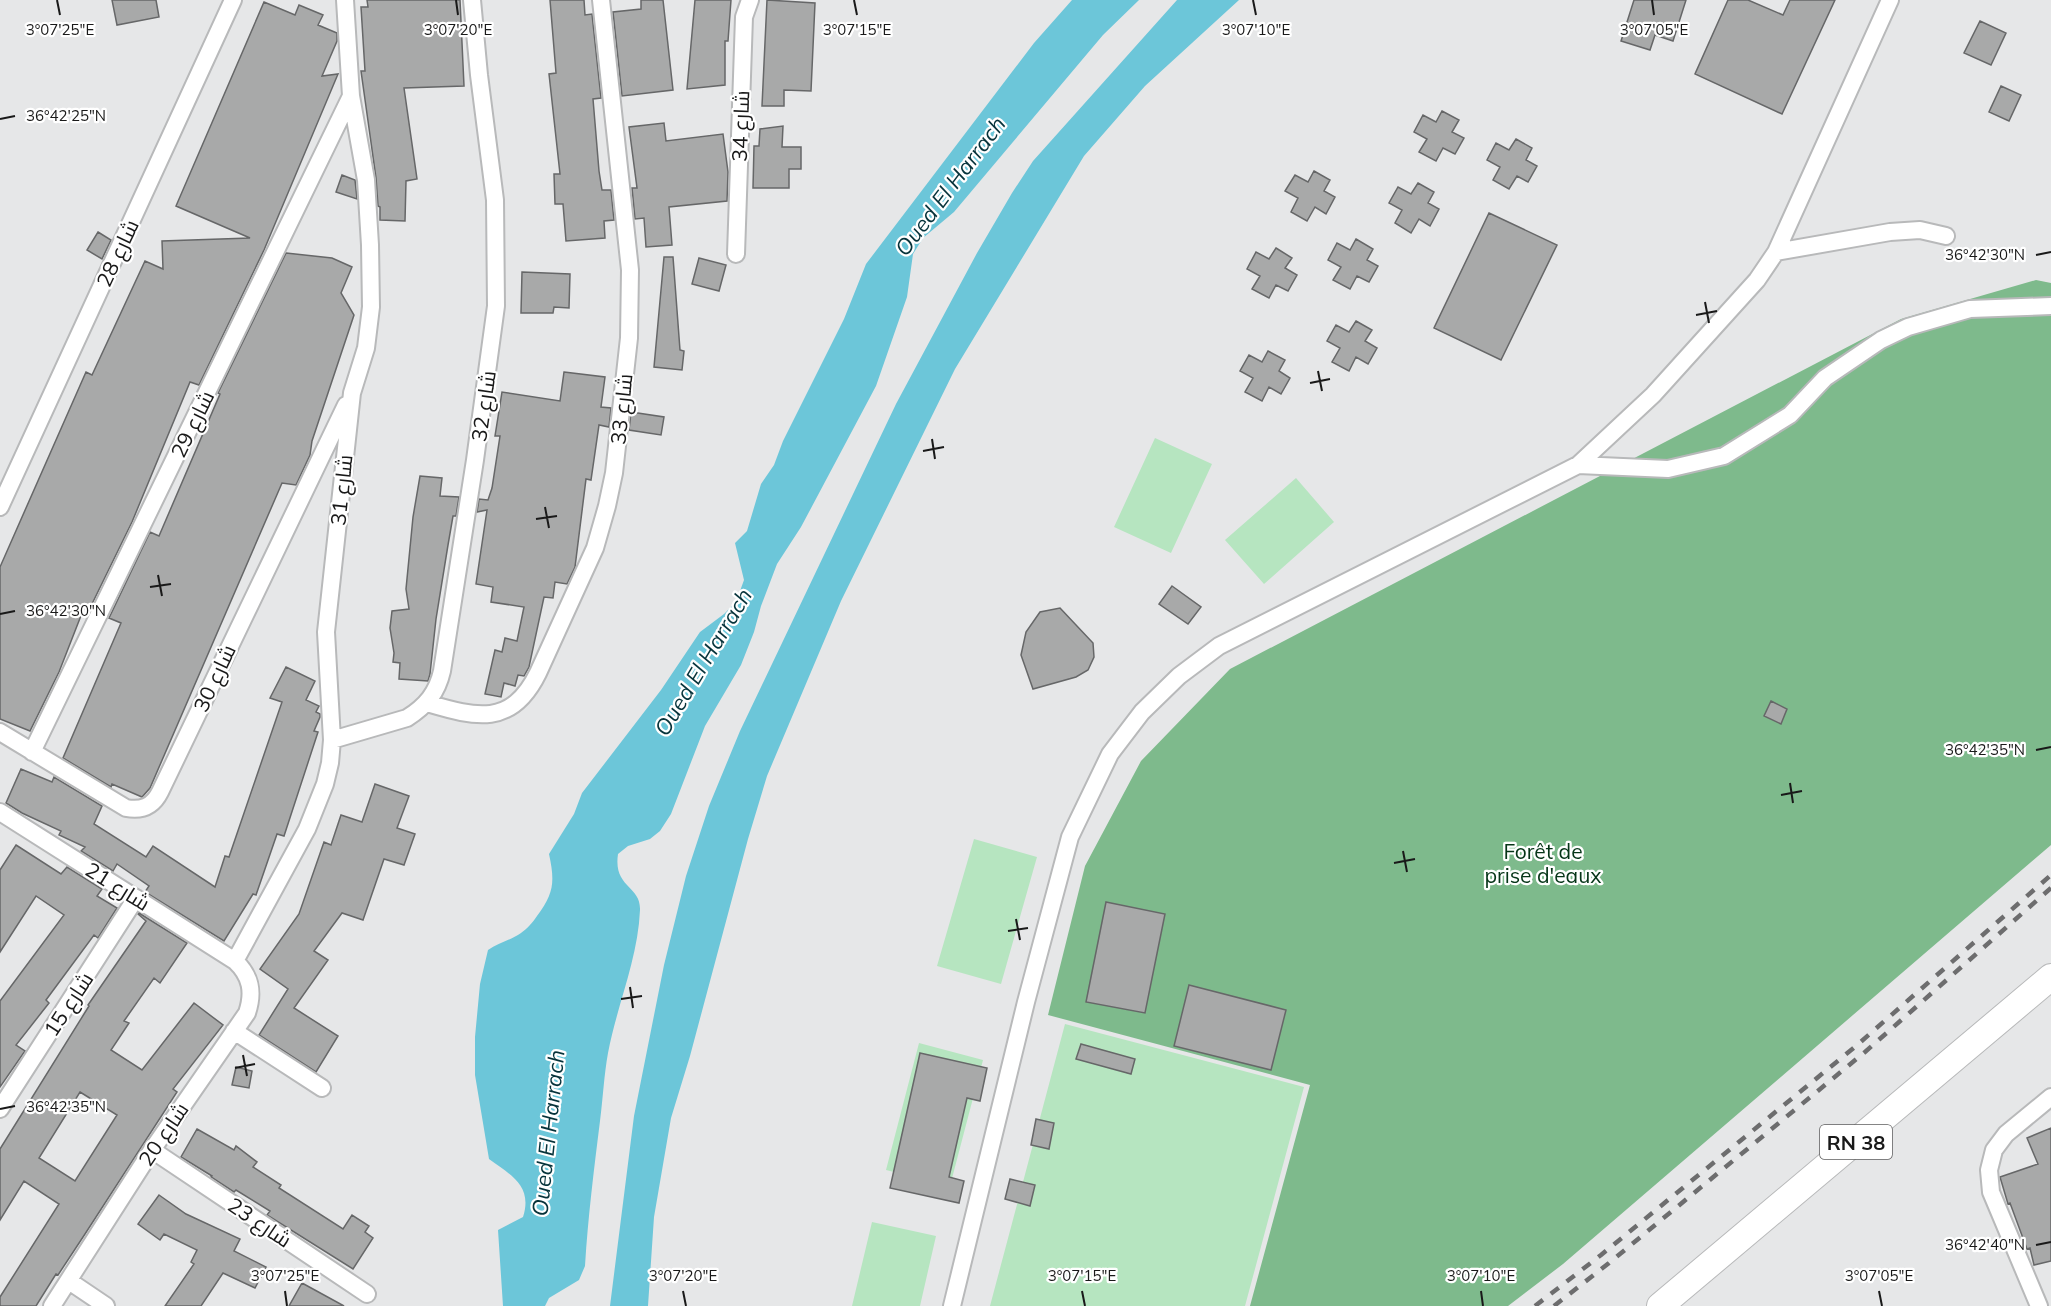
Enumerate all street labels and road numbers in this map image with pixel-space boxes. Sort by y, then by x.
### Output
street label: شارع 34 [726,90,756,162]
street label: شارع 28 [90,215,146,292]
street label: شارع 32 [465,369,503,443]
street label: شارع 33 [604,372,640,446]
street label: شارع 29 [165,386,221,463]
street label: شارع 31 [324,453,360,527]
street label: شارع 30 [187,640,243,717]
street label: شارع 21 [80,856,155,918]
street label: شارع 15 [38,967,100,1042]
street label: شارع 20 [132,1097,195,1172]
road number: RN 38 [1820,1125,1892,1159]
street label: شارع 23 [222,1191,297,1254]

